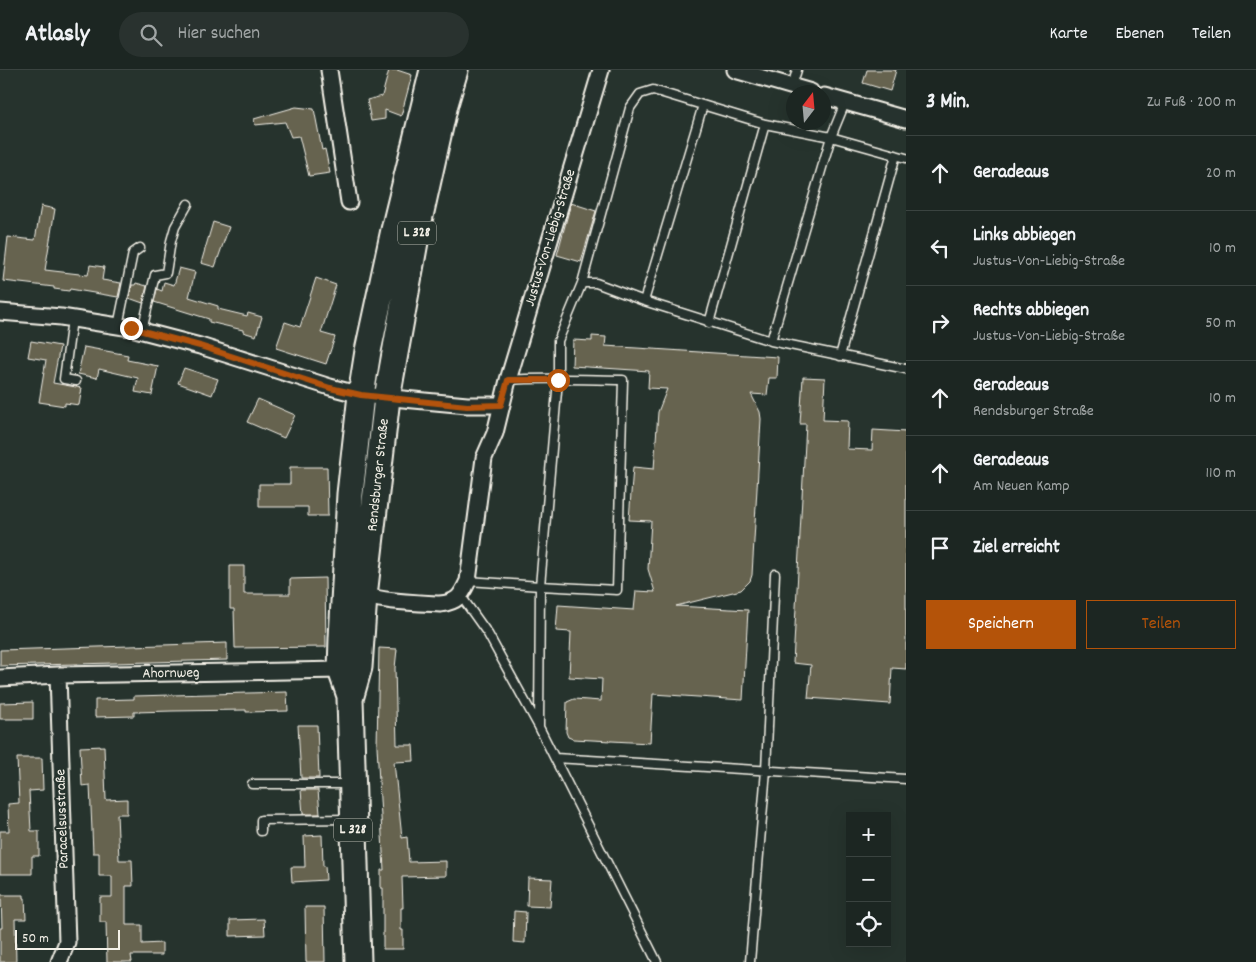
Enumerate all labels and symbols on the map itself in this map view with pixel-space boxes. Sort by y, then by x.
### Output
north arrow [786,85,831,130]
street label: Justus-Von-Liebig-Straße [520,166,582,309]
road number: L 328 [398,222,436,244]
route end [120,317,143,340]
route start [547,369,570,392]
street label: Rendsburger Straße [362,417,396,533]
street label: Ahornweg [142,663,200,685]
street label: Paracelsusstraße [50,768,76,869]
road number: L 328 [334,818,372,842]
scale bar [15,927,120,950]

